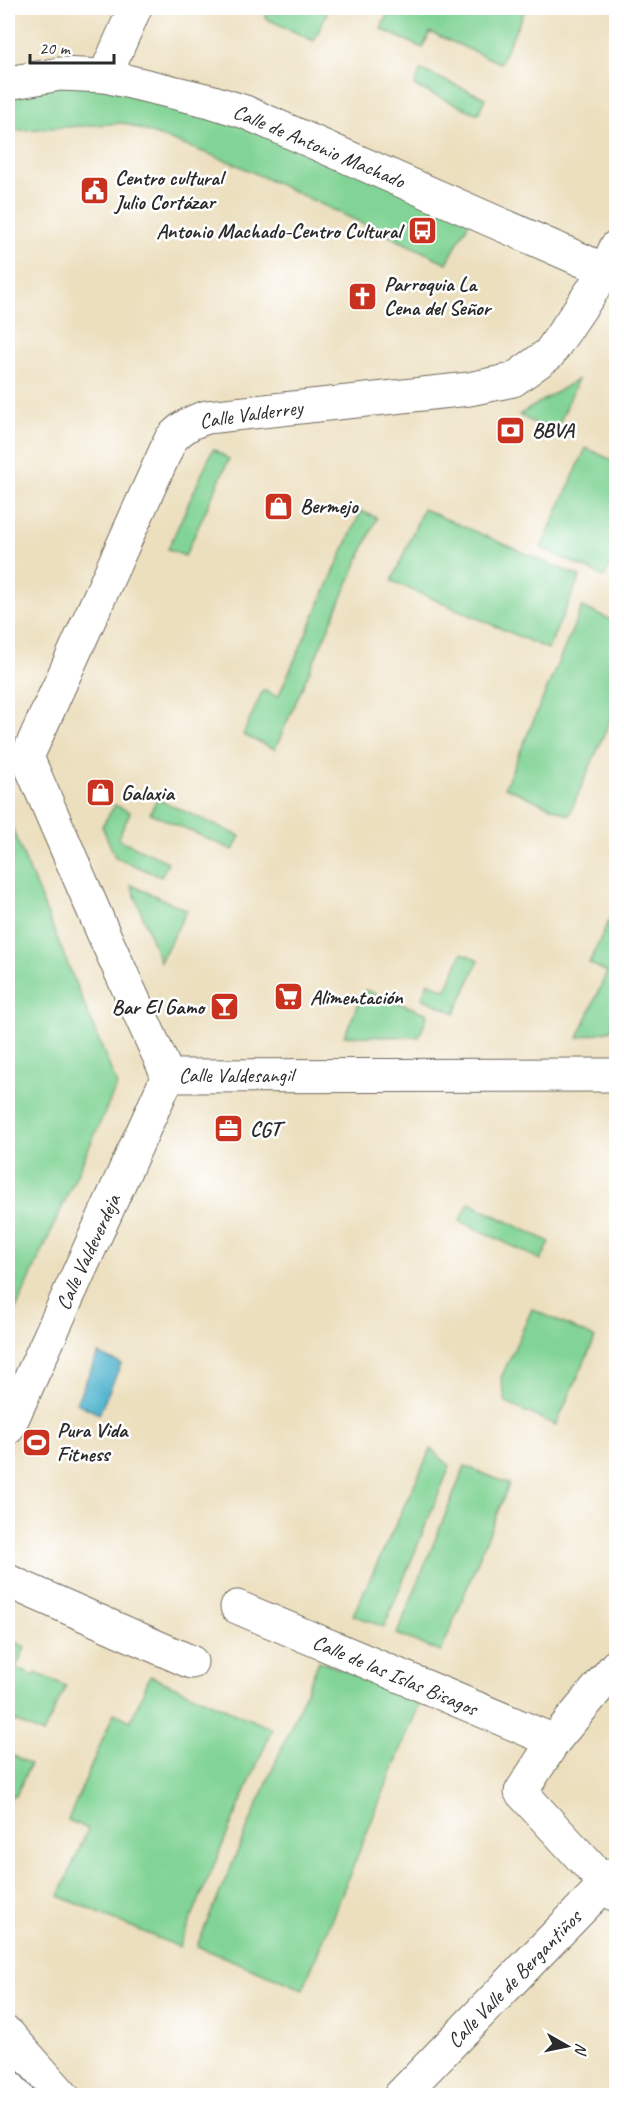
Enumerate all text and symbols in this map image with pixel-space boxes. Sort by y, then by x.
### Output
scale bar [30,27,114,65]
text: 20 m [39,37,72,59]
street label: Calle de Antonio Machado [229,98,410,194]
place label: Centro cultural Julio Cortázar [113,165,227,215]
public building icon: Centro cultural Julio Cortázar [78,174,110,206]
bus stop icon: Antonio Machado-Centro Cultural [406,215,438,247]
place label: Antonio Machado-Centro Cultural [156,218,405,244]
place label: Parroquia La Cena del Señor [384,271,493,321]
church icon: Parroquia La Cena del Señor [347,280,379,312]
street label: Calle Valderrey [198,394,306,434]
bank icon: BBVA [495,414,527,446]
place label: BBVA [532,417,575,443]
shop icon: Bermejo [263,490,295,522]
place label: Bermejo [300,493,359,519]
shop icon: Galaxia [84,777,116,809]
place label: Galaxia [121,780,175,806]
supermarket icon: Alimentación [273,981,305,1013]
place label: Alimentación [310,984,404,1010]
bar icon: Bar El Gamo [209,991,241,1023]
place label: Bar El Gamo [112,994,206,1020]
street label: Calle Valdesangil [179,1062,297,1088]
office icon: CGT [213,1113,245,1145]
place label: CGT [250,1116,286,1142]
street label: Calle Valdeverdeja [50,1188,127,1314]
place label: Pura Vida Fitness [57,1417,129,1467]
sports icon: Pura Vida Fitness [20,1426,52,1458]
street label: Calle de las Islas Bisagos [309,1629,483,1722]
street label: Calle Valle de Bergantiños [442,1903,588,2053]
north arrow [537,2016,597,2076]
text: N [570,2042,591,2058]

